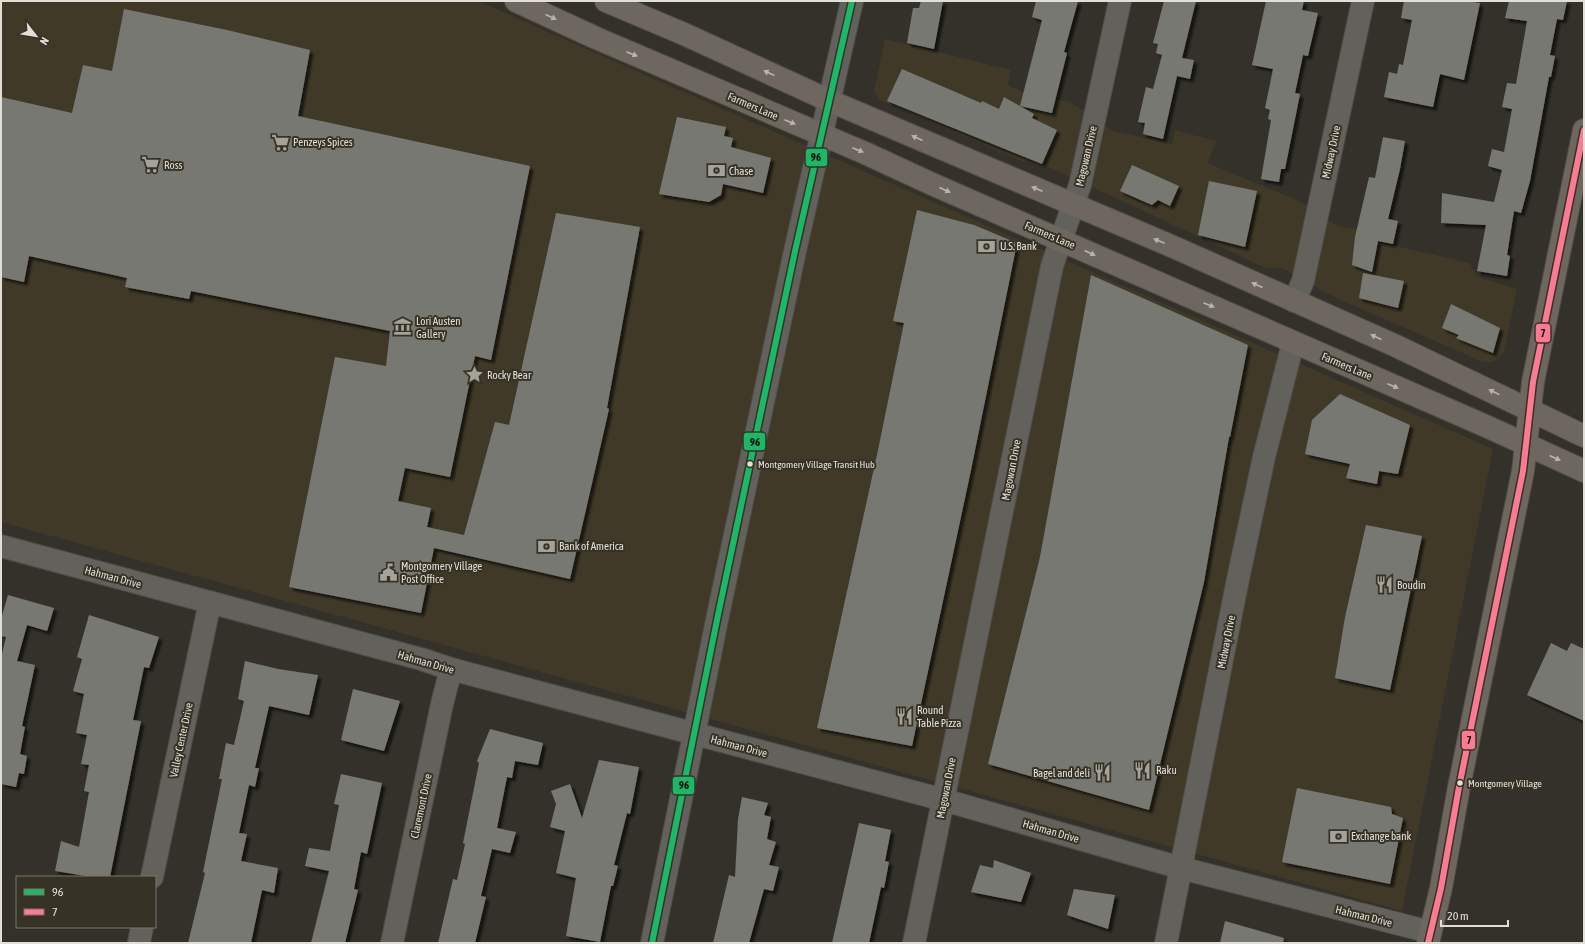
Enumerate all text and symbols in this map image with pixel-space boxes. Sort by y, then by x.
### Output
one-way arrow [546,14,557,20]
north arrow [16,16,56,56]
text: N [38,35,51,47]
one-way arrow [627,51,638,57]
one-way arrow [763,70,775,76]
street label: Farmers Lane [726,90,780,122]
one-way arrow [785,119,797,125]
street label: Midway Drive [1320,124,1342,180]
street label: Magowan Drive [1073,125,1099,187]
supermarket icon: Penzeys Spices [270,132,290,152]
one-way arrow [912,135,923,141]
place label: Penzeys Spices [293,136,353,148]
one-way arrow [852,147,864,153]
line badge: 96 [805,148,828,167]
text: 96 [811,151,821,163]
supermarket icon: Ross [141,155,161,175]
place label: Ross [164,159,183,171]
bank icon: Chase [706,161,726,181]
place label: Chase [729,165,753,177]
one-way arrow [1031,186,1042,192]
one-way arrow [940,187,951,193]
street label: Farmers Lane [1023,219,1077,251]
bank icon: U.S. Bank [977,236,997,256]
one-way arrow [1153,238,1165,244]
place label: U.S. Bank [1000,240,1037,252]
one-way arrow [1085,250,1096,256]
one-way arrow [1252,282,1263,288]
one-way arrow [1204,302,1215,308]
place label: Lori Austen Gallery [416,315,461,340]
museum icon: Lori Austen Gallery [393,317,413,337]
line badge: 7 [1535,323,1551,343]
text: 7 [1540,327,1546,339]
one-way arrow [1371,334,1382,340]
street label: Farmers Lane [1320,350,1374,382]
place icon: Rocky Bear [464,365,484,385]
place label: Rocky Bear [487,369,532,381]
one-way arrow [1388,383,1399,389]
one-way arrow [1488,389,1500,396]
line badge: 96 [743,432,766,451]
text: 96 [750,436,760,448]
street label: Magowan Drive [999,439,1023,501]
one-way arrow [1549,455,1561,461]
marker: Montgomery Village Transit Hub [745,459,755,469]
place label: Montgomery Village Transit Hub [758,459,875,470]
bank icon: Bank of America [536,536,556,556]
place label: Bank of America [559,540,624,552]
place label: Montgomery Village Post Office [401,560,482,585]
public building icon: Montgomery Village Post Office [378,562,398,582]
street label: Hahman Drive [83,564,143,590]
restaurant icon: Boudin [1374,575,1394,595]
place label: Boudin [1397,579,1426,591]
street label: Midway Drive [1215,614,1237,670]
street label: Hahman Drive [396,648,456,676]
street label: Valley Center Drive [167,701,195,779]
place label: Round Table Pizza [917,704,961,729]
restaurant icon: Round Table Pizza [894,706,914,726]
line badge: 7 [1461,730,1476,750]
street label: Hahman Drive [709,733,769,759]
text: 7 [1466,734,1472,746]
street label: Magowan Drive [934,757,958,819]
restaurant icon: Raku [1133,760,1153,780]
restaurant icon: Bagel and deli [1093,763,1113,783]
place label: Raku [1156,764,1177,776]
place label: Bagel and deli [1033,767,1090,779]
street label: Claremont Drive [408,773,434,839]
line badge: 96 [672,776,695,795]
marker: Montgomery Village [1455,778,1465,788]
place label: Montgomery Village [1468,778,1542,789]
text: 96 [679,779,689,791]
street label: Hahman Drive [1021,817,1081,845]
bank icon: Exchange bank [1328,826,1348,846]
place label: Exchange bank [1351,830,1412,842]
legend [16,876,156,928]
text: 96 [52,885,64,899]
scale bar [1441,902,1508,928]
street label: Hahman Drive [1334,903,1394,929]
text: 7 [52,905,58,919]
text: 20 m [1447,909,1469,923]

